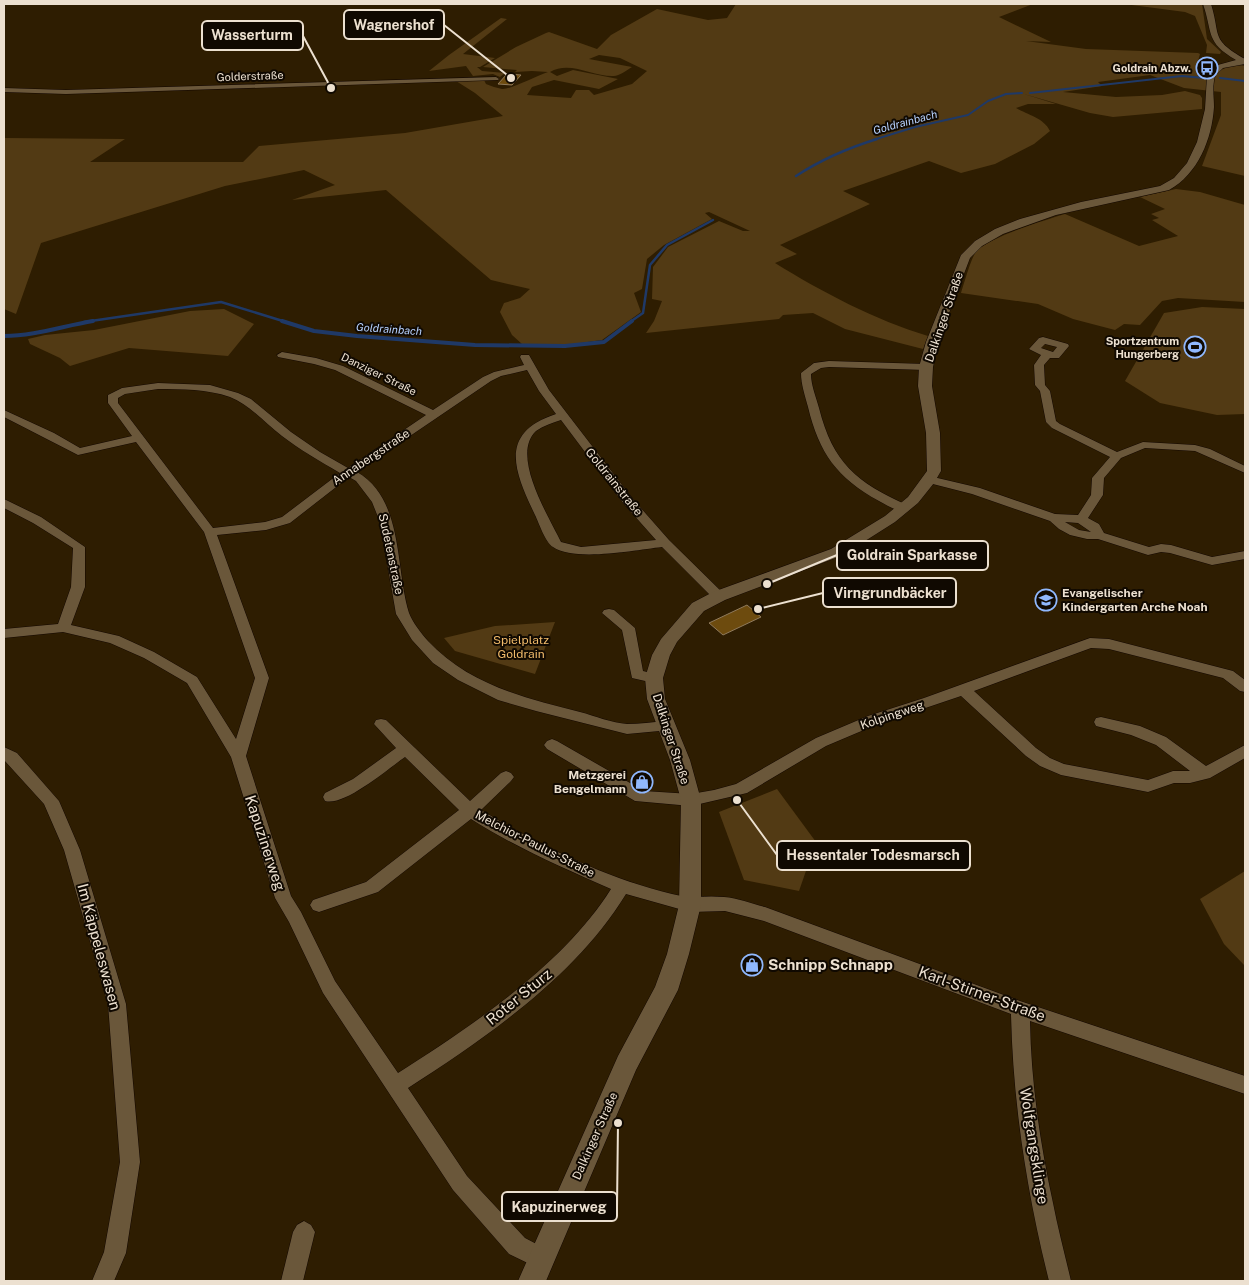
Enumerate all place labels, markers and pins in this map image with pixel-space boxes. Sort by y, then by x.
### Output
callout: Wagnershof [344,10,444,39]
callout: Wasserturm [202,21,303,50]
bus stop icon: Goldrain Abzw. [1195,56,1219,80]
place label: Goldrain Abzw. [1113,62,1191,74]
place label: Sportzentrum Hungerberg [1106,335,1179,360]
sports icon: Sportzentrum Hungerberg [1183,335,1207,359]
callout: Goldrain Sparkasse [837,541,988,570]
callout: Virngrundbäcker [823,578,956,607]
place label: Evangelischer Kindergarten Arche Noah [1062,586,1208,614]
school or university icon: Evangelischer Kindergarten Arche Noah [1034,588,1058,612]
place label: Metzgerei Bengelmann [554,768,626,796]
shop icon: Metzgerei Bengelmann [630,770,654,794]
callout: Hessentaler Todesmarsch [777,841,970,870]
shop icon: Schnipp Schnapp [740,953,764,977]
place label: Schnipp Schnapp [768,956,893,973]
callout: Kapuzinerweg [502,1192,617,1221]

